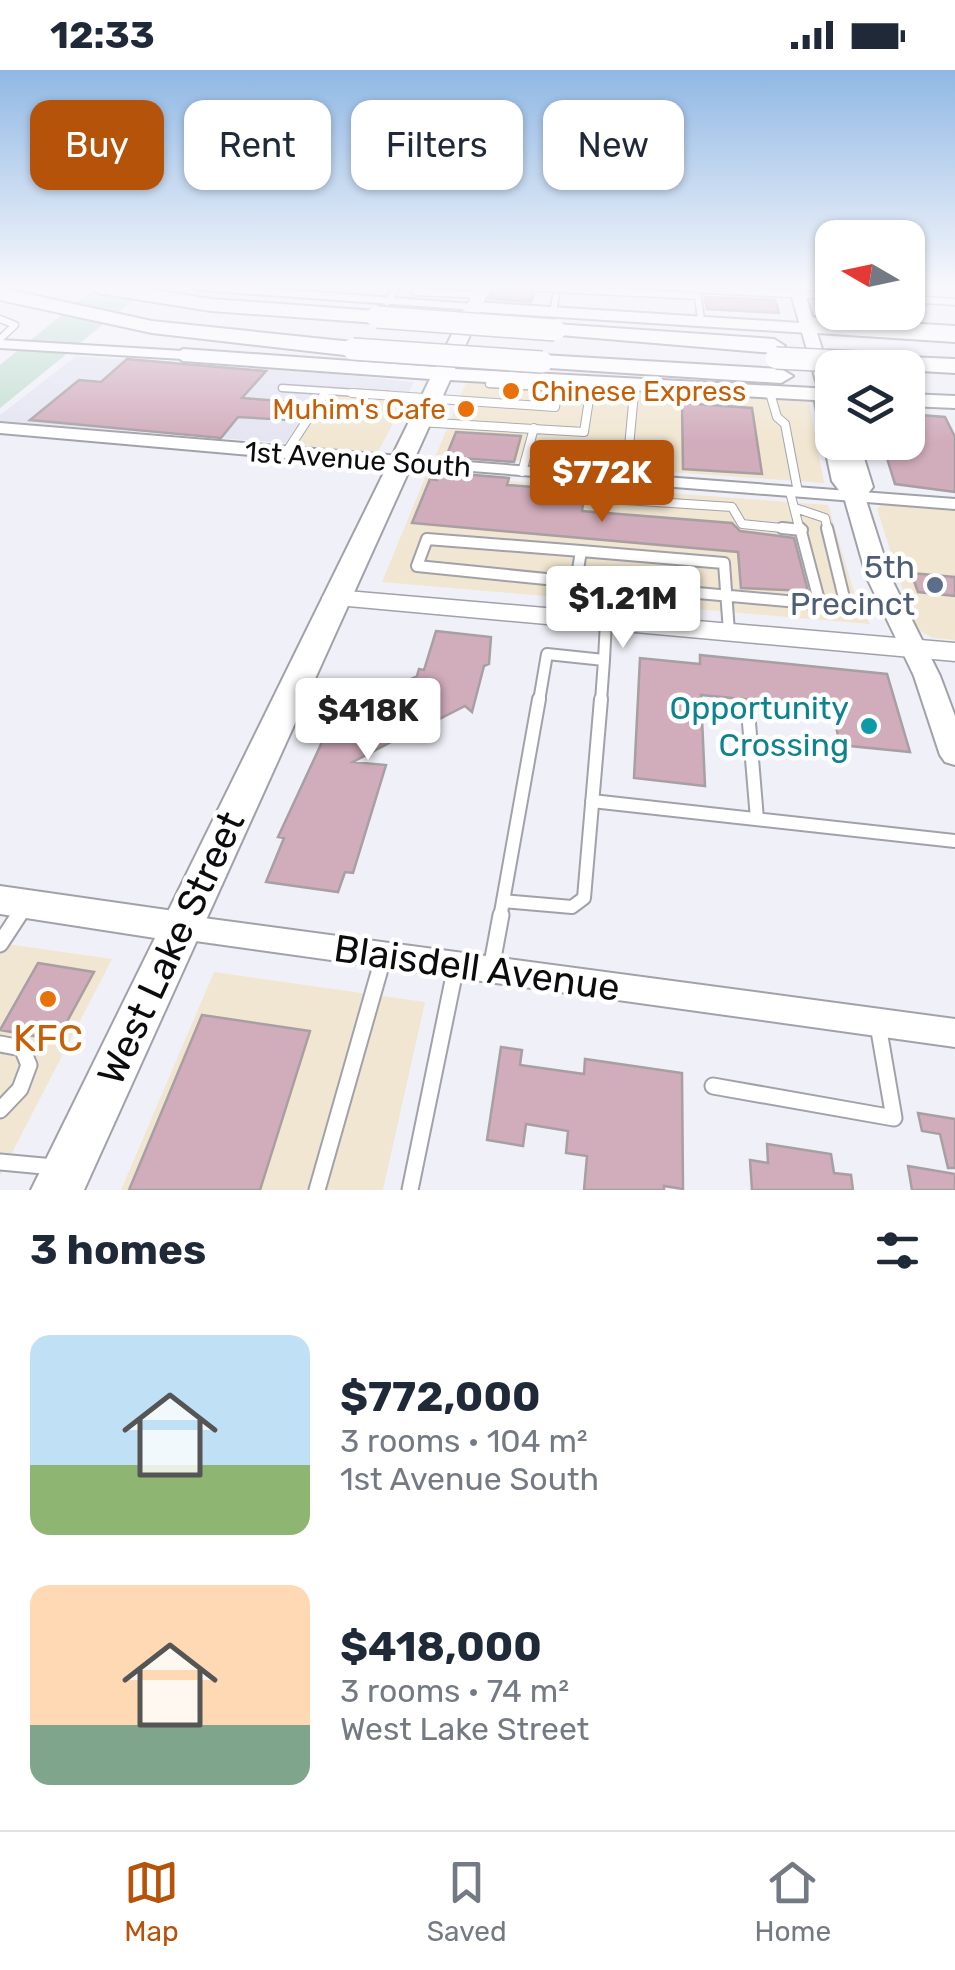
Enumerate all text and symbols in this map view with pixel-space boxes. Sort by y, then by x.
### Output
text: 12:33 [50,12,155,58]
chip: Buy [30,100,164,190]
chip: Rent [184,100,331,190]
chip: Filters [351,100,523,190]
chip: New [543,100,684,190]
north arrow [815,220,925,330]
map controls [815,220,925,460]
button: layers [815,350,925,460]
place label: Chinese Express [531,375,746,408]
marker: Chinese Express [500,380,522,402]
place label: Muhim's Cafe [272,393,446,426]
marker: Muhim's Cafe [455,398,477,420]
street label: 1st Avenue South [244,435,472,484]
pin: $772K [532,440,672,525]
text: $772K [552,453,652,491]
place label: 5th Precinct [790,548,915,623]
pin: $1.21M [542,566,704,651]
marker: 5th Precinct [924,574,946,596]
text: $1.21M [568,579,678,617]
pin: $418K [298,678,438,763]
place label: Opportunity Crossing [670,689,849,764]
text: $418K [317,691,419,729]
marker: Opportunity Crossing [858,715,880,737]
street label: West Lake Street [88,804,254,1092]
street label: Blaisdell Avenue [331,925,623,1011]
marker: KFC [37,988,59,1010]
place label: KFC [13,1015,83,1061]
icon: filters [870,1223,925,1278]
text: 3 homes [30,1225,206,1275]
text: $772,000 [340,1372,541,1422]
icon: home [110,1375,230,1495]
text: 3 rooms · 104 m² [340,1422,588,1460]
text: 1st Avenue South [340,1460,599,1498]
text: $418,000 [340,1622,542,1672]
icon: home [110,1625,230,1745]
text: 3 rooms · 74 m² [340,1672,569,1710]
text: West Lake Street [340,1710,589,1748]
tab: Map [124,1855,179,1948]
tab: Saved [427,1855,507,1948]
tab: Home [754,1855,831,1948]

